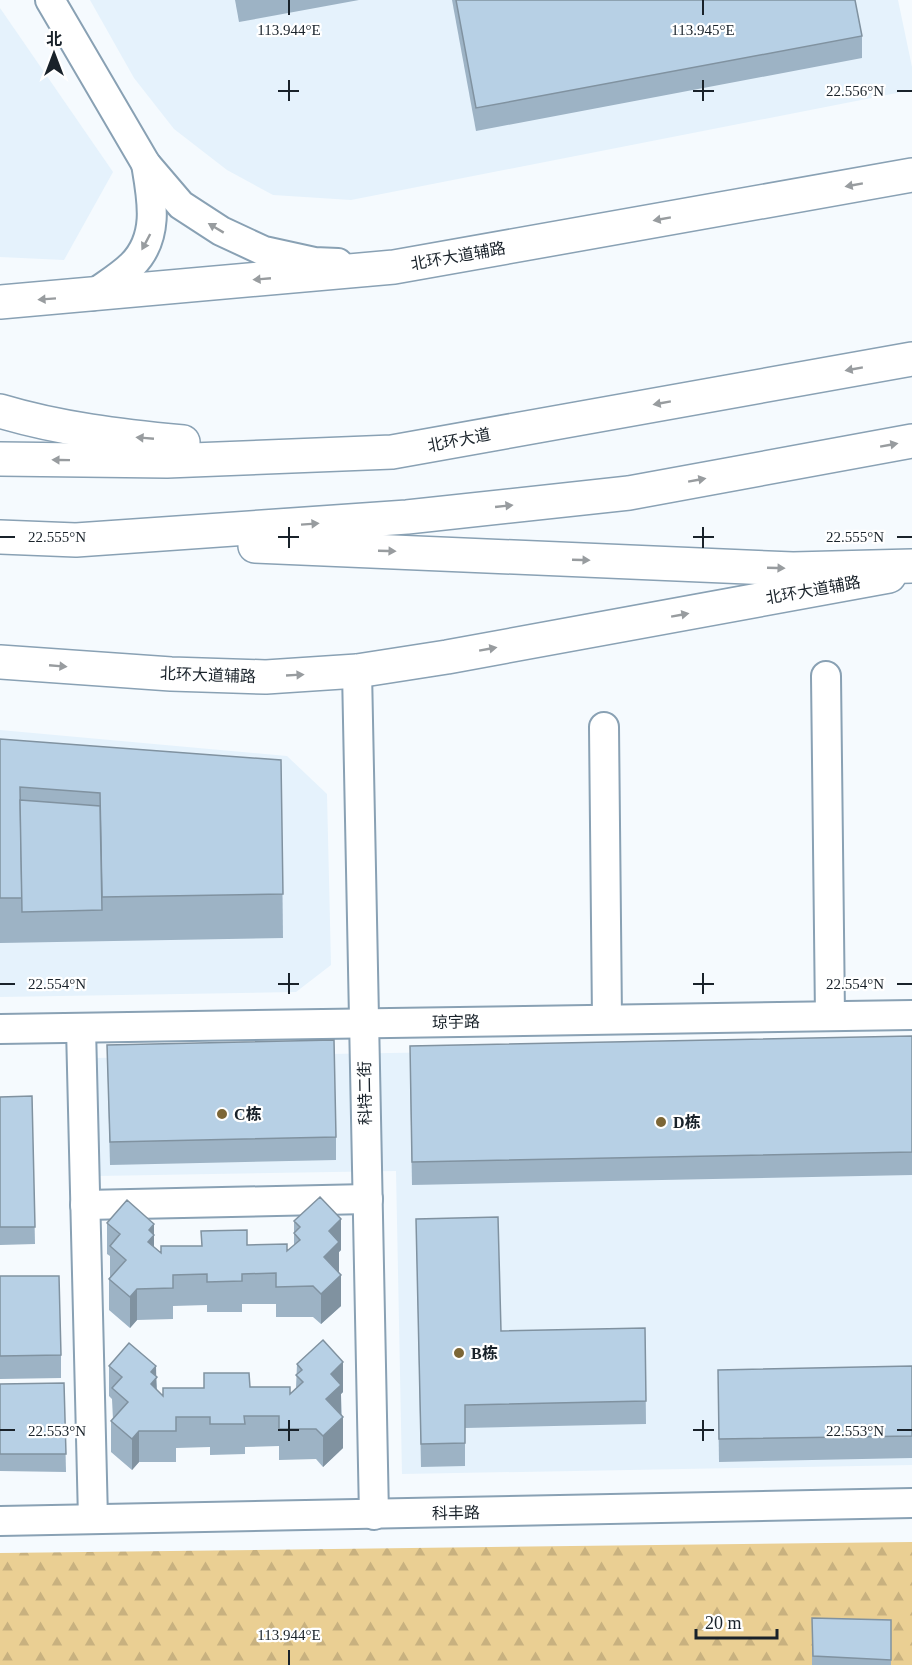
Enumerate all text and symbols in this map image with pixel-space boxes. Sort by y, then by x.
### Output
text: 113.944°E [257,22,321,38]
text: 113.945°E [671,22,735,38]
north arrow [24,24,84,84]
text: 北 [46,31,62,48]
text: 22.556°N [826,83,884,99]
one-way arrow [845,181,864,190]
one-way arrow [653,215,672,224]
one-way arrow [207,223,224,233]
one-way arrow [141,234,151,251]
street label: 北环大道辅路 [409,239,507,273]
one-way arrow [253,274,272,284]
one-way arrow [38,294,57,304]
one-way arrow [845,365,864,374]
one-way arrow [653,398,672,407]
street label: 北环大道 [426,426,492,454]
one-way arrow [135,433,154,443]
one-way arrow [880,441,899,450]
one-way arrow [51,455,70,465]
one-way arrow [688,475,707,484]
one-way arrow [495,501,514,511]
one-way arrow [300,519,319,528]
text: 22.555°N [28,529,86,545]
text: 22.555°N [826,529,884,545]
one-way arrow [377,547,396,556]
one-way arrow [572,555,591,564]
one-way arrow [767,564,786,573]
street label: 北环大道辅路 [764,573,862,607]
one-way arrow [671,610,690,619]
one-way arrow [479,645,498,654]
one-way arrow [49,661,68,671]
street label: 北环大道辅路 [160,665,256,685]
one-way arrow [285,670,304,679]
text: 22.554°N [28,976,86,992]
text: 22.554°N [826,976,884,992]
street label: 琼宇路 [432,1012,480,1031]
street label: 科特二街 [356,1061,374,1125]
place label: C栋 [234,1105,262,1123]
marker: C栋 [215,1107,229,1121]
place label: D栋 [673,1113,701,1131]
marker: D栋 [654,1115,668,1129]
place label: B栋 [471,1344,498,1362]
marker: B栋 [452,1346,466,1360]
text: 22.553°N [28,1423,86,1439]
text: 22.553°N [826,1423,884,1439]
street label: 科丰路 [432,1504,480,1522]
scale bar [696,1602,777,1640]
text: 20 m [705,1613,742,1633]
text: 113.944°E [257,1627,321,1643]

